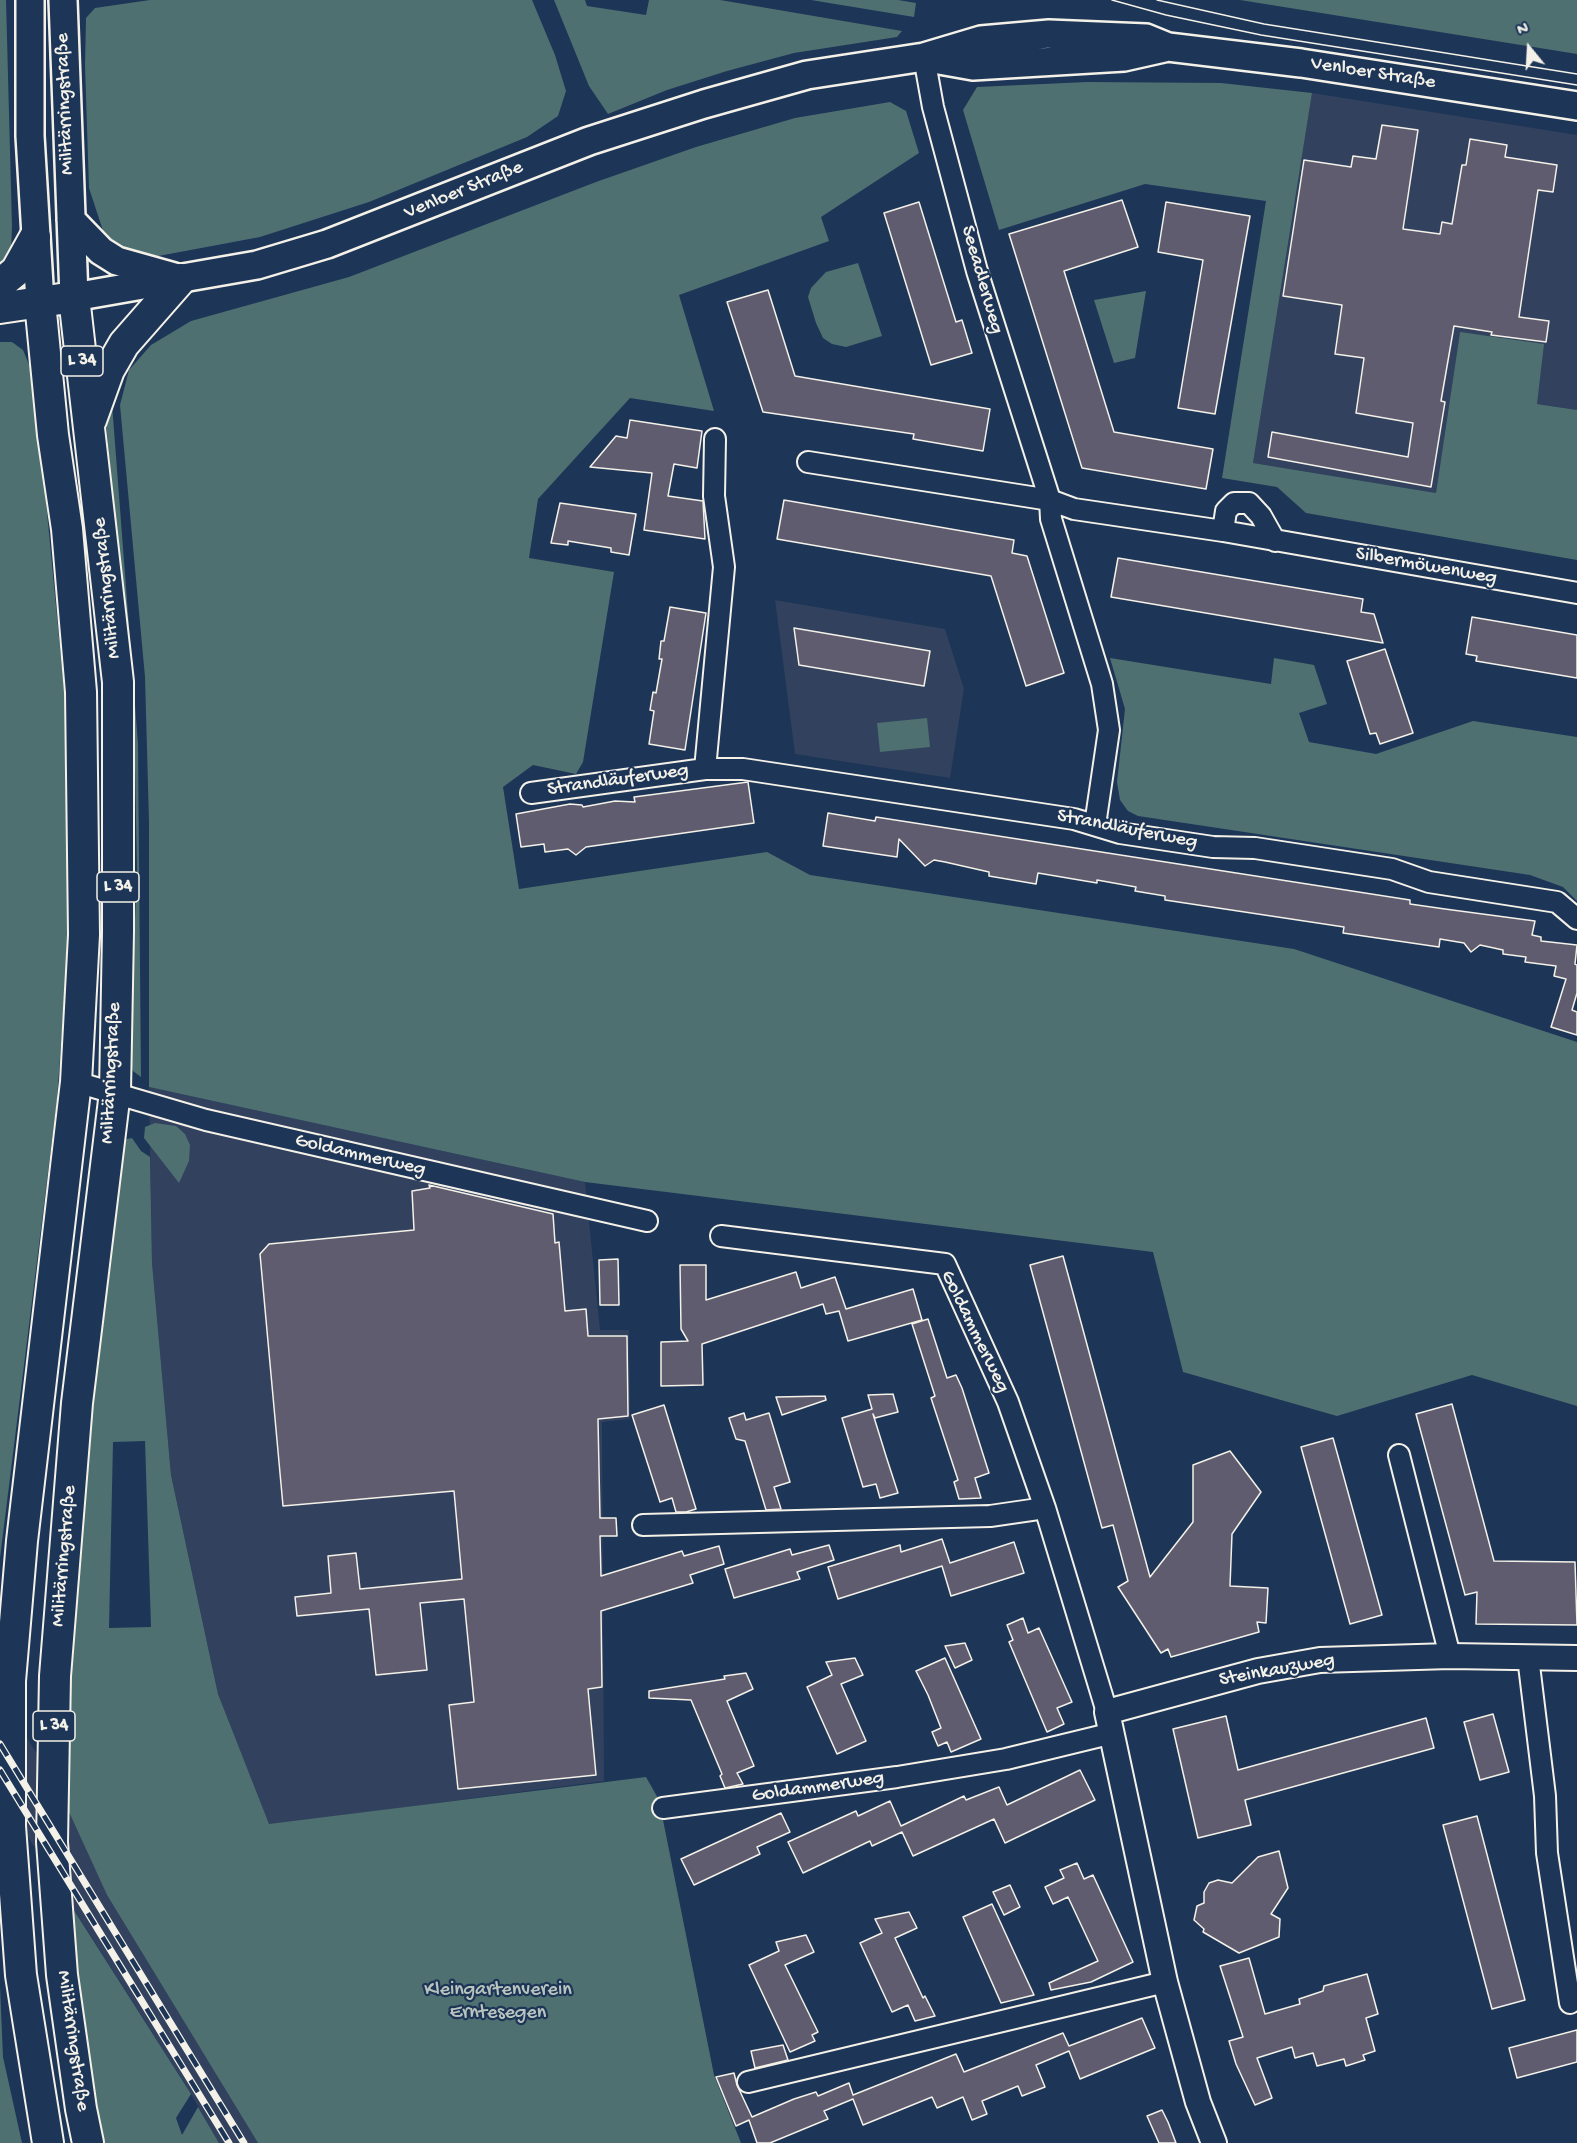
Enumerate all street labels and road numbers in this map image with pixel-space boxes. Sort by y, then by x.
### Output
street label: Militärringstraße [52,33,80,175]
street label: Venloer Straße [1309,52,1437,96]
street label: Venloer Straße [401,156,527,226]
street label: Seeadlerweg [954,223,1008,337]
road number: L 34 [61,346,103,376]
street label: Militärringstraße [89,516,127,660]
street label: Silbermöwenweg [1353,543,1499,591]
street label: Strandläuferweg [546,759,690,803]
street label: Strandläuferweg [1055,805,1199,855]
road number: L 34 [97,872,139,902]
street label: Militärringstraße [96,1002,128,1144]
street label: Goldammerweg [292,1129,428,1183]
street label: Goldammerweg [934,1267,1014,1397]
street label: Militärringstraße [47,1484,83,1628]
street label: Steinkauzweg [1217,1649,1337,1693]
road number: L 34 [33,1711,75,1741]
street label: Goldammerweg [750,1767,886,1809]
street label: Militärringstraße [50,1969,94,2113]

